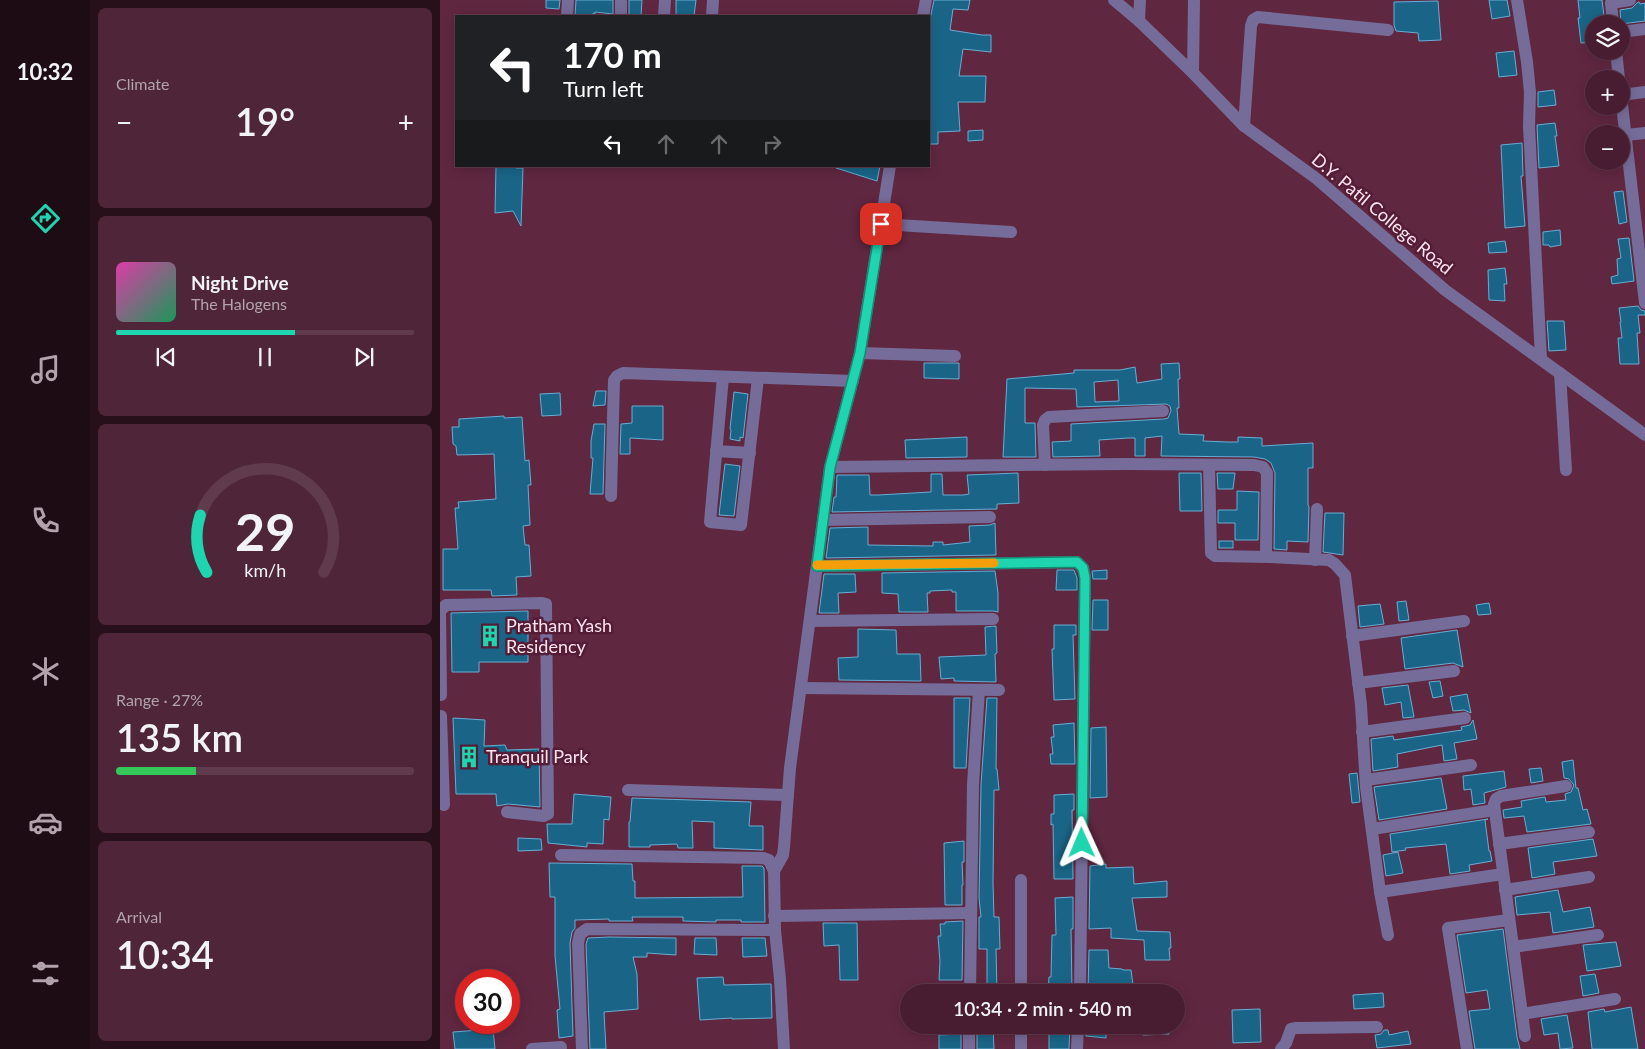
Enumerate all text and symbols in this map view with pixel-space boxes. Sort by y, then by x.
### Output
map controls [1585,15,1630,170]
button: layers [1585,15,1630,60]
text: 170 m [563,33,662,75]
icon: left [480,35,545,100]
text: 10:32 [17,58,73,85]
button: + [1585,70,1630,115]
text: Climate [116,74,169,93]
text: Turn left [563,75,644,102]
text: 19° [235,98,295,144]
text: − [116,105,132,139]
text: + [398,105,414,139]
button: − [1585,125,1630,170]
icon: left [599,130,627,158]
icon: ahead [652,130,680,158]
icon: ahead [705,130,733,158]
icon: right [758,130,786,158]
street label: D.Y. Patil College Road [1308,148,1458,279]
icon: directions [28,201,63,236]
pin [860,203,902,245]
icon: arrive [867,210,895,238]
text: Night Drive [191,271,289,294]
text: The Halogens [191,294,287,313]
icon: previous [152,343,180,371]
icon: pause [251,343,279,371]
icon: next [350,343,378,371]
icon: music [28,352,63,387]
text: 29 [235,500,295,562]
icon: phone [28,503,63,538]
text: km/h [244,559,286,581]
place label: Pratham Yash Residency [506,614,612,657]
building icon: Pratham Yash Residency [477,623,503,649]
icon: climate [28,654,63,689]
text: Range · 27% [116,690,203,709]
text: 135 km [116,714,243,760]
building icon: Tranquil Park [456,744,482,770]
place label: Tranquil Park [486,745,589,767]
icon: car [28,805,63,840]
position arrow [1055,816,1107,868]
text: Arrival [116,907,162,926]
text: 10:34 [116,931,214,977]
icon: filters [28,956,63,991]
speed limit sign: 30 [455,969,520,1034]
text: 10:34 · 2 min · 540 m [953,997,1132,1020]

